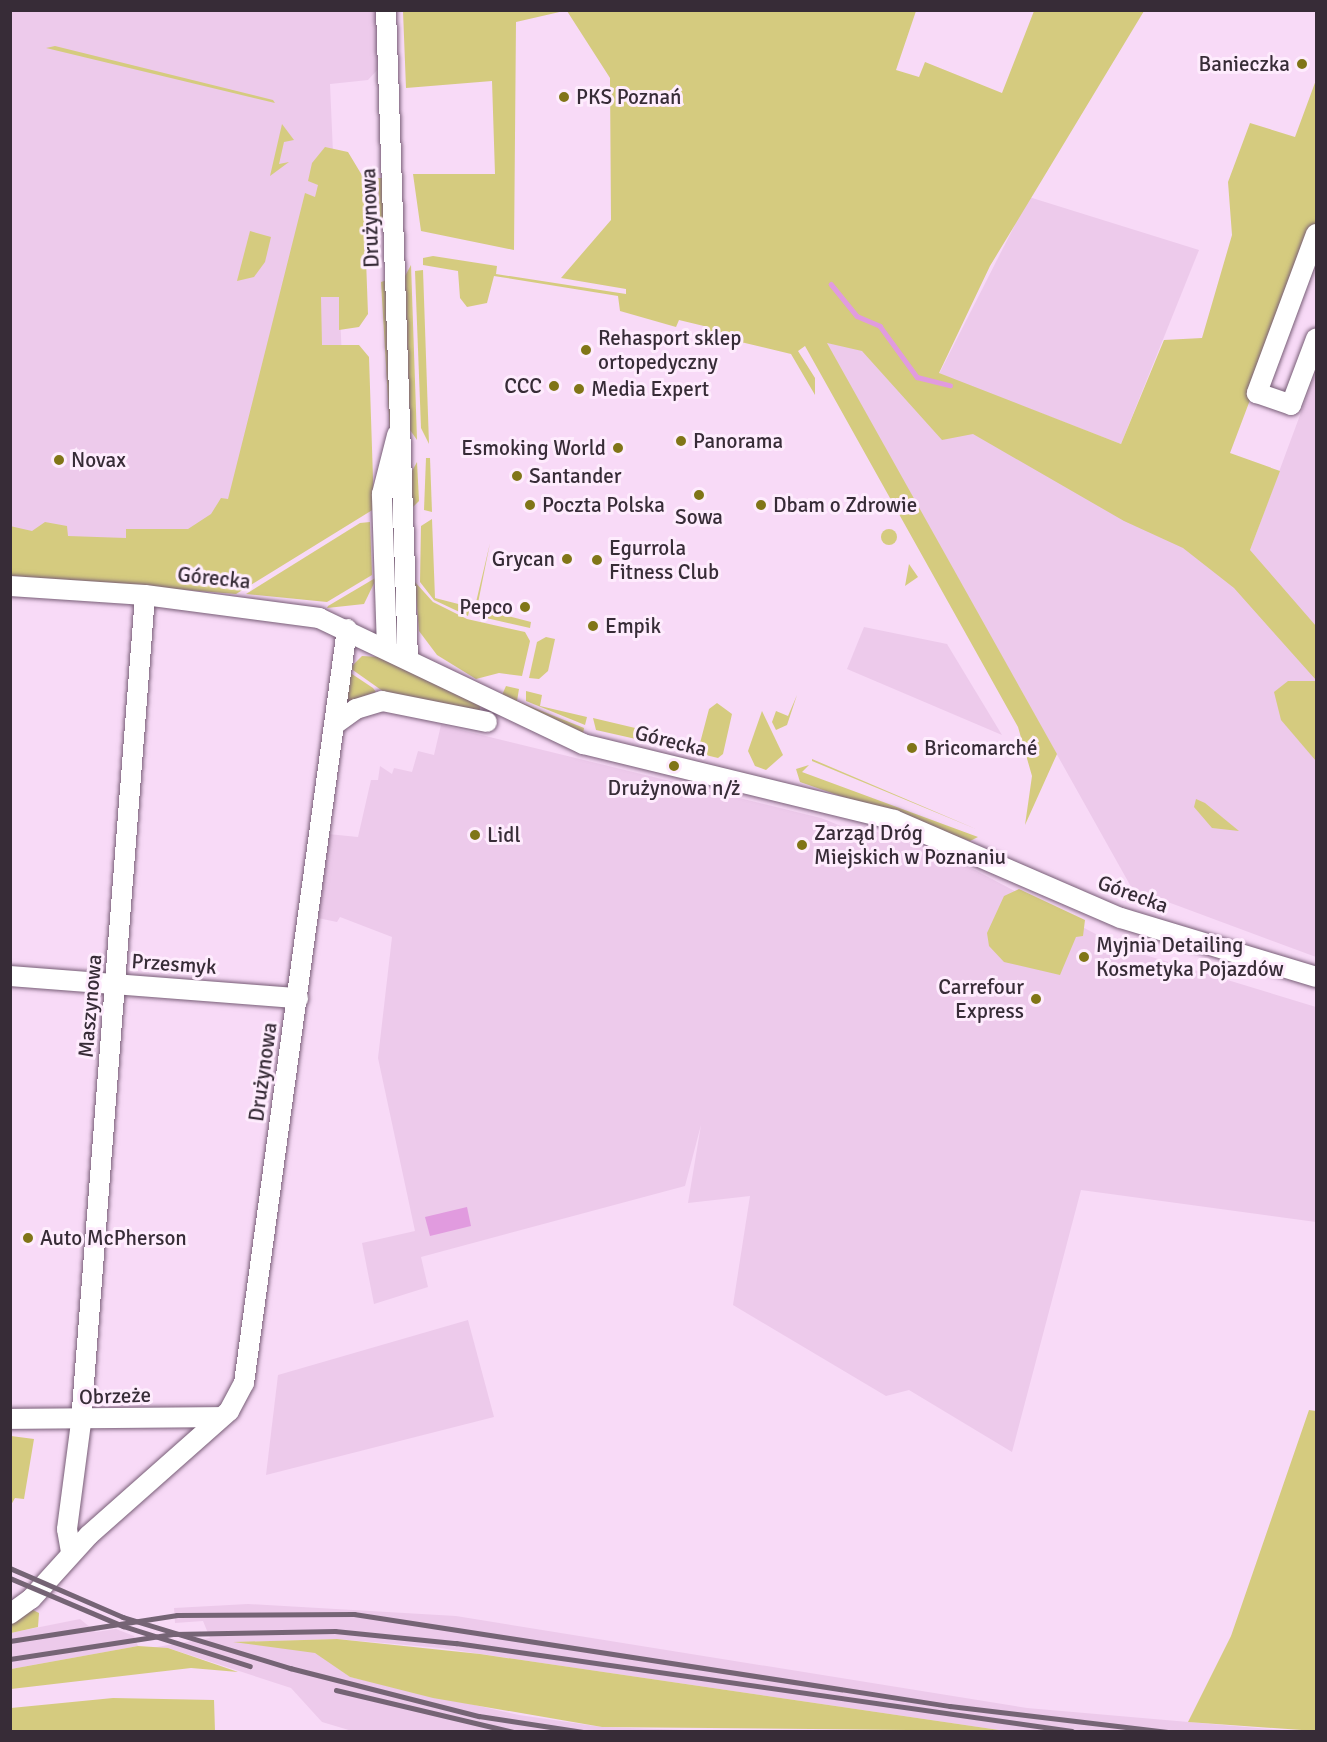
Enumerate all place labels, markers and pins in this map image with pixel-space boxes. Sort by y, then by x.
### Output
place label: Banieczka [1199,51,1290,77]
marker: Banieczka [1295,57,1309,71]
place label: PKS Poznań [576,84,682,110]
marker: PKS Poznań [557,90,571,104]
place label: Rehasport sklep ortopedyczny [598,325,741,375]
marker: Rehasport sklep ortopedyczny [579,343,593,357]
place label: CCC [504,373,542,399]
place label: Media Expert [591,376,709,402]
marker: CCC [547,379,561,393]
marker: Media Expert [572,382,586,396]
place label: Panorama [693,428,783,454]
marker: Panorama [674,434,688,448]
place label: Esmoking World [461,435,606,461]
marker: Esmoking World [611,441,625,455]
place label: Novax [71,447,126,473]
marker: Novax [52,453,66,467]
place label: Santander [529,463,622,489]
marker: Santander [510,469,524,483]
marker: Sowa [692,488,706,502]
place label: Poczta Polska [542,492,665,518]
place label: Dbam o Zdrowie [773,492,917,518]
marker: Poczta Polska [523,498,537,512]
marker: Dbam o Zdrowie [754,498,768,512]
place label: Sowa [675,504,723,530]
place label: Egurrola Fitness Club [609,535,719,585]
place label: Grycan [492,546,555,572]
marker: Grycan [560,552,574,566]
marker: Egurrola Fitness Club [590,553,604,567]
place label: Pepco [459,594,513,620]
marker: Pepco [518,600,532,614]
place label: Empik [605,613,661,639]
marker: Empik [586,619,600,633]
place label: Bricomarché [924,735,1037,761]
marker: Bricomarché [905,741,919,755]
marker: Drużynowa n/ż [667,759,681,773]
place label: Drużynowa n/ż [608,775,740,801]
place label: Zarząd Dróg Miejskich w Poznaniu [814,820,1006,870]
place label: Lidl [487,822,521,848]
marker: Lidl [468,828,482,842]
marker: Zarząd Dróg Miejskich w Poznaniu [795,838,809,852]
place label: Myjnia Detailing Kosmetyka Pojazdów [1096,932,1284,982]
marker: Myjnia Detailing Kosmetyka Pojazdów [1077,950,1091,964]
place label: Carrefour Express [938,974,1024,1024]
marker: Carrefour Express [1029,992,1043,1006]
place label: Auto McPherson [40,1225,187,1251]
marker: Auto McPherson [21,1231,35,1245]

